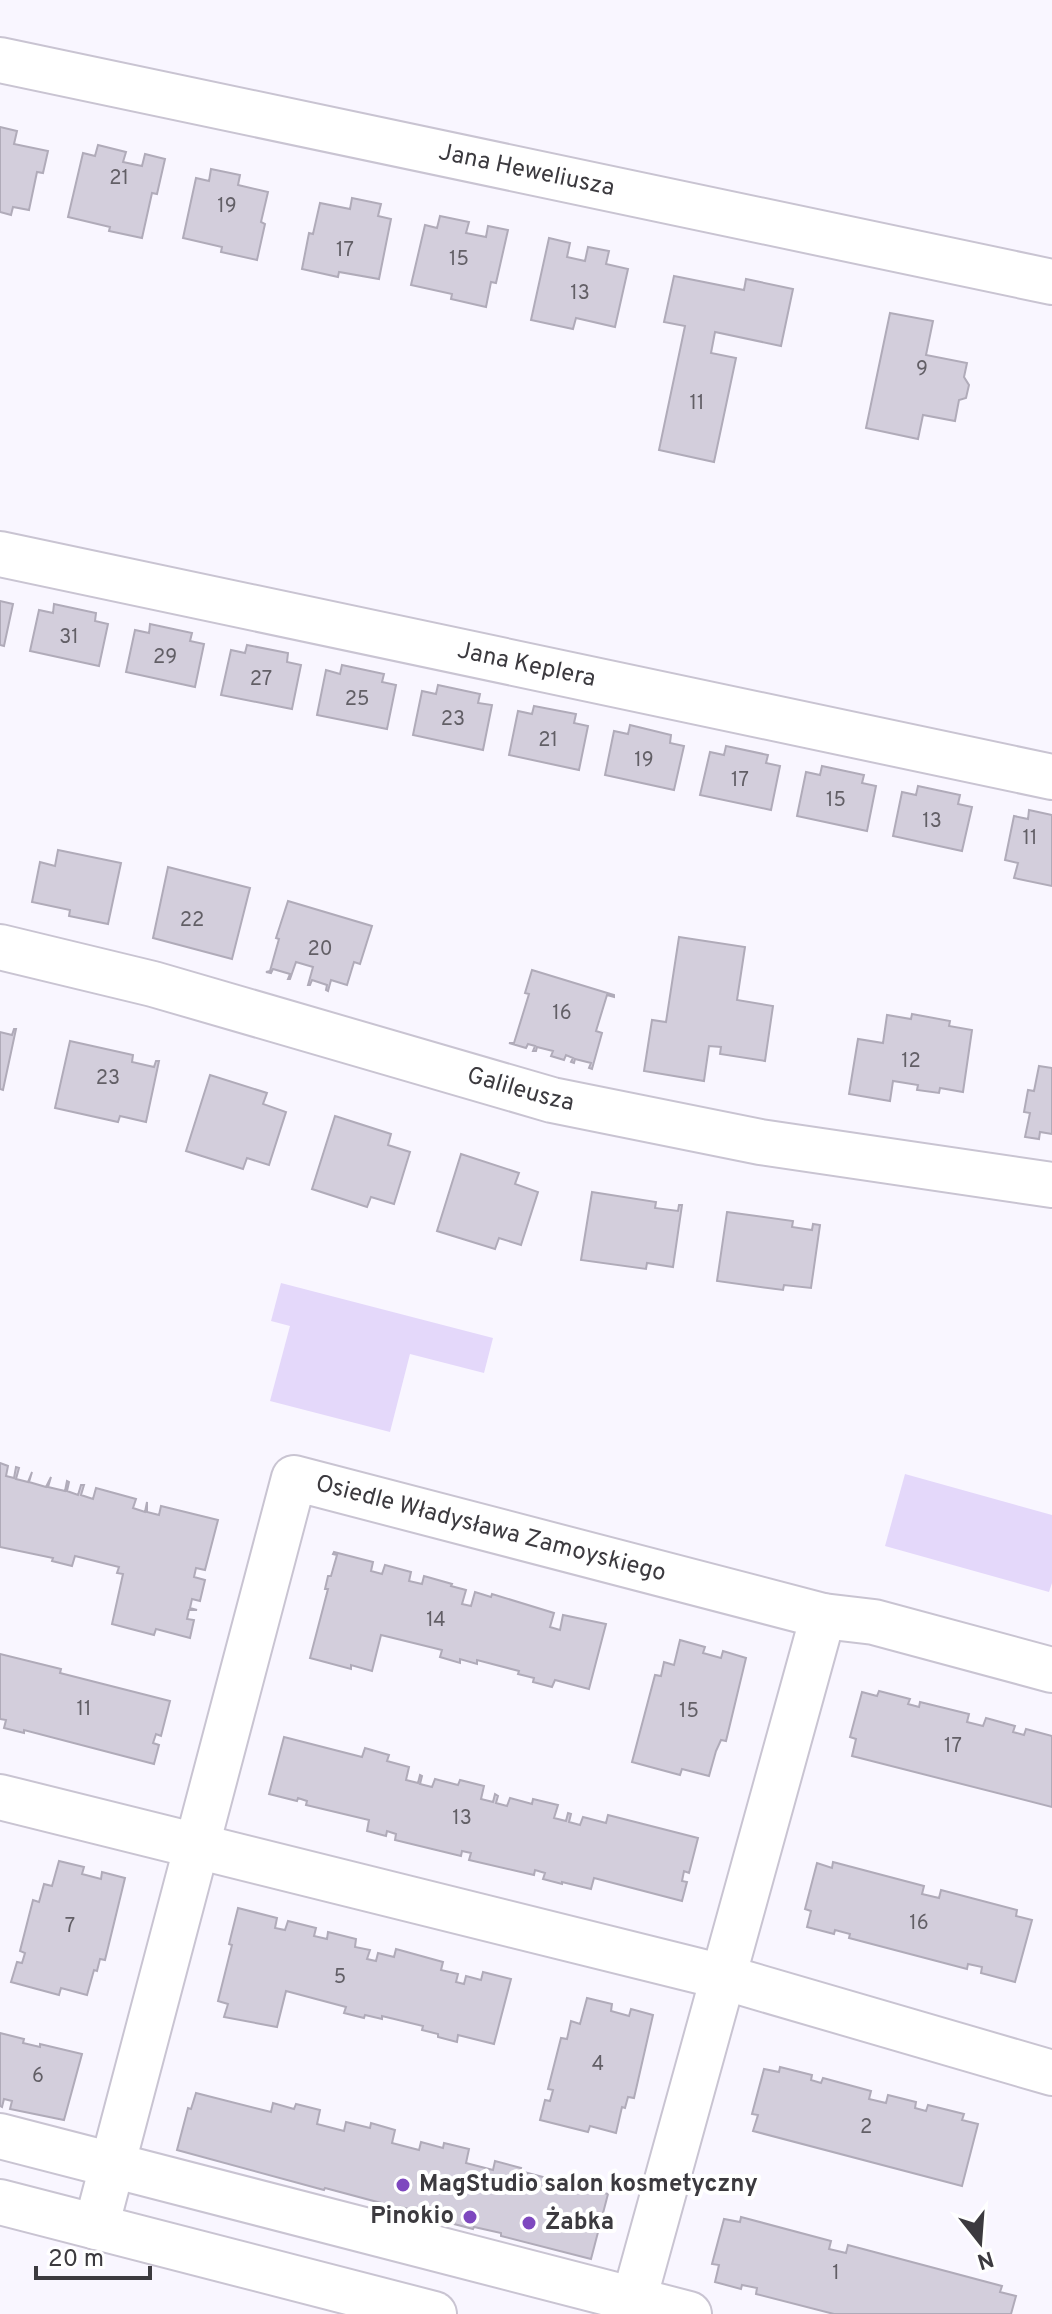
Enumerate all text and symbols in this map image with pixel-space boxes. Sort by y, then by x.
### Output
street label: Jana Heweliusza [436,138,617,204]
house number: 21 [109,166,129,192]
house number: 19 [217,194,237,220]
house number: 17 [336,238,354,264]
house number: 15 [449,247,469,273]
house number: 13 [570,281,590,307]
house number: 9 [916,357,928,383]
house number: 11 [690,391,704,417]
house number: 31 [59,625,79,651]
street label: Jana Keplera [454,636,598,695]
house number: 29 [153,645,177,671]
house number: 27 [250,667,272,693]
house number: 25 [345,687,369,713]
house number: 23 [441,707,465,733]
house number: 21 [538,728,558,754]
house number: 19 [634,748,654,774]
house number: 17 [731,768,749,794]
house number: 15 [826,788,846,814]
house number: 13 [922,809,942,835]
house number: 11 [1023,826,1037,852]
house number: 22 [180,908,204,934]
house number: 20 [307,937,333,963]
house number: 16 [552,1001,572,1027]
house number: 12 [901,1049,921,1075]
street label: Galileusza [463,1061,577,1119]
house number: 23 [96,1066,120,1092]
street label: Osiedle Władysława Zamoyskiego [312,1469,669,1589]
house number: 14 [426,1608,446,1634]
house number: 11 [77,1697,91,1723]
house number: 15 [679,1699,699,1725]
house number: 17 [944,1734,962,1760]
house number: 13 [452,1806,472,1832]
house number: 16 [909,1911,929,1937]
house number: 7 [65,1914,75,1940]
house number: 5 [334,1965,346,1991]
house number: 4 [592,2052,604,2078]
house number: 6 [32,2064,44,2090]
house number: 2 [860,2115,872,2141]
place label: MagStudio salon kosmetyczny [419,2170,758,2200]
marker: MagStudio salon kosmetyczny [394,2176,412,2194]
place label: Pinokio [370,2202,454,2232]
north arrow [940,2202,1020,2282]
place label: Żabka [545,2206,614,2238]
marker: Pinokio [461,2208,479,2226]
marker: Żabka [520,2214,538,2232]
scale bar [36,2230,150,2280]
text: N [974,2244,997,2274]
text: 20 m [48,2245,104,2275]
house number: 1 [832,2261,840,2287]

